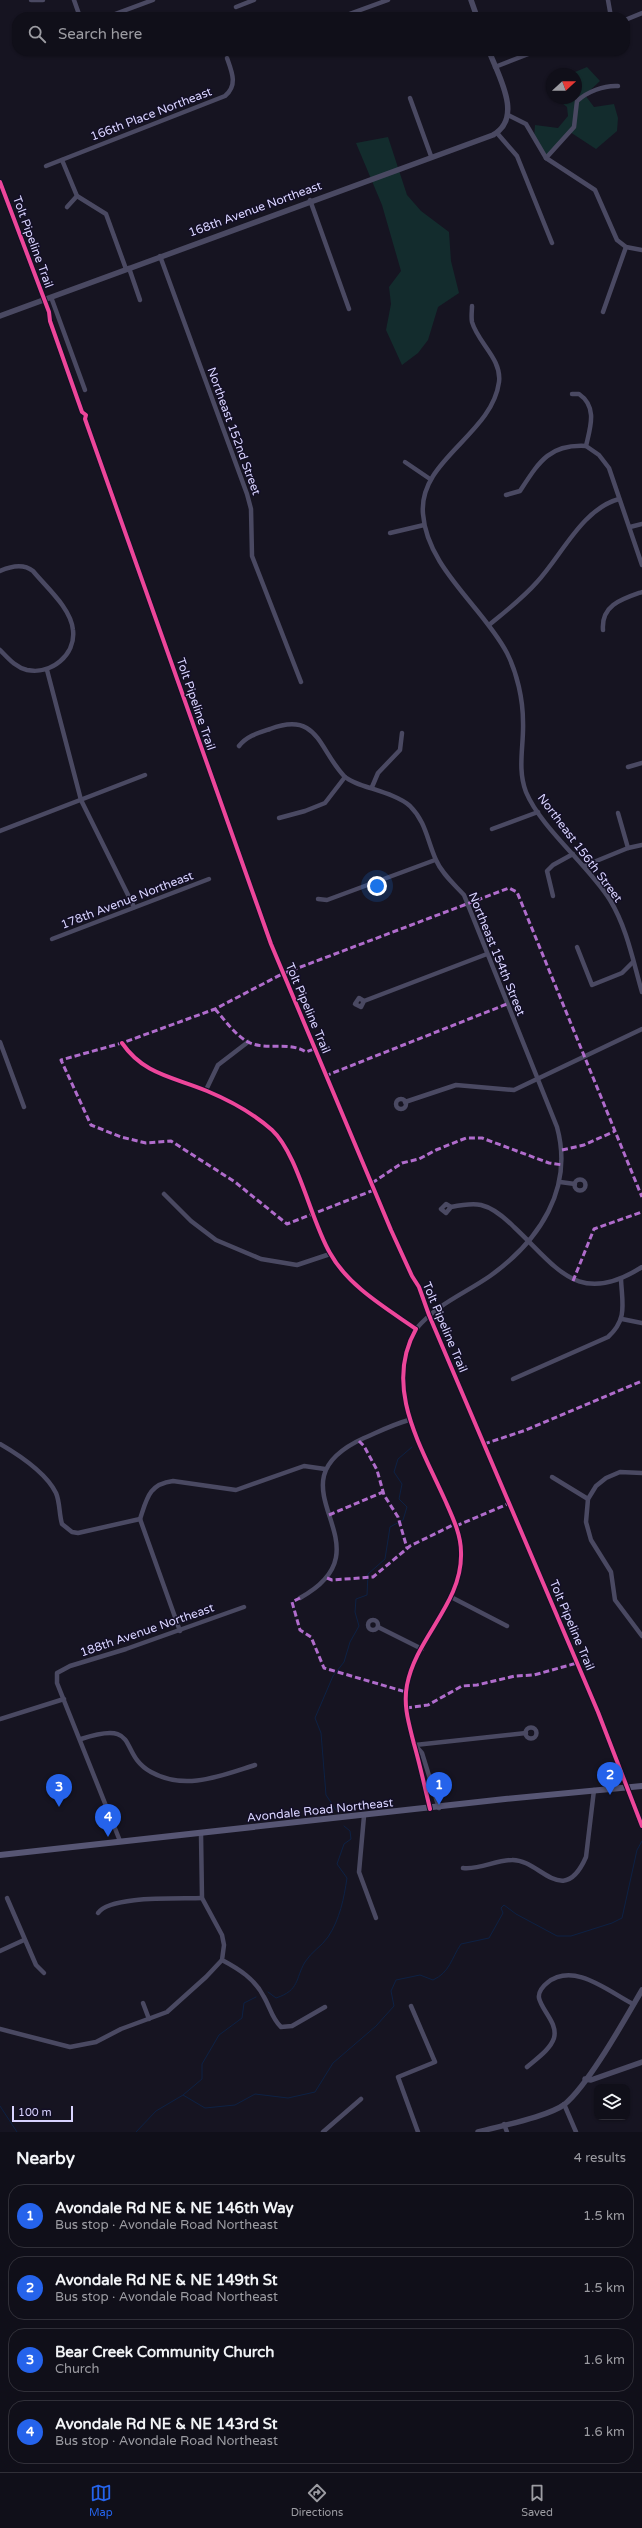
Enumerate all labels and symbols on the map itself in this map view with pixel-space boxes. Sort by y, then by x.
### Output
north arrow [546,68,582,104]
street label: 166th Place Northeast [88,84,214,144]
street label: 168th Avenue Northeast [186,178,324,240]
street label: Tolt Pipeline Trail [10,194,56,290]
street label: Northeast 152nd Street [204,365,264,497]
street label: Tolt Pipeline Trail [174,656,218,752]
street label: Northeast 156th Street [535,791,626,905]
street label: 178th Avenue Northeast [59,868,196,932]
your location [367,876,387,896]
street label: Northeast 154th Street [466,890,528,1018]
street label: Tolt Pipeline Trail [283,961,333,1055]
street label: Tolt Pipeline Trail [420,1280,470,1374]
street label: Tolt Pipeline Trail [547,1578,597,1672]
street label: 188th Avenue Northeast [78,1600,216,1660]
pin: 2 [597,1762,623,1795]
pin: 1 [426,1772,452,1805]
pin: 3 [46,1774,72,1807]
street label: Avondale Road Northeast [246,1795,394,1825]
pin: 4 [95,1804,121,1837]
scale bar [12,2104,73,2123]

